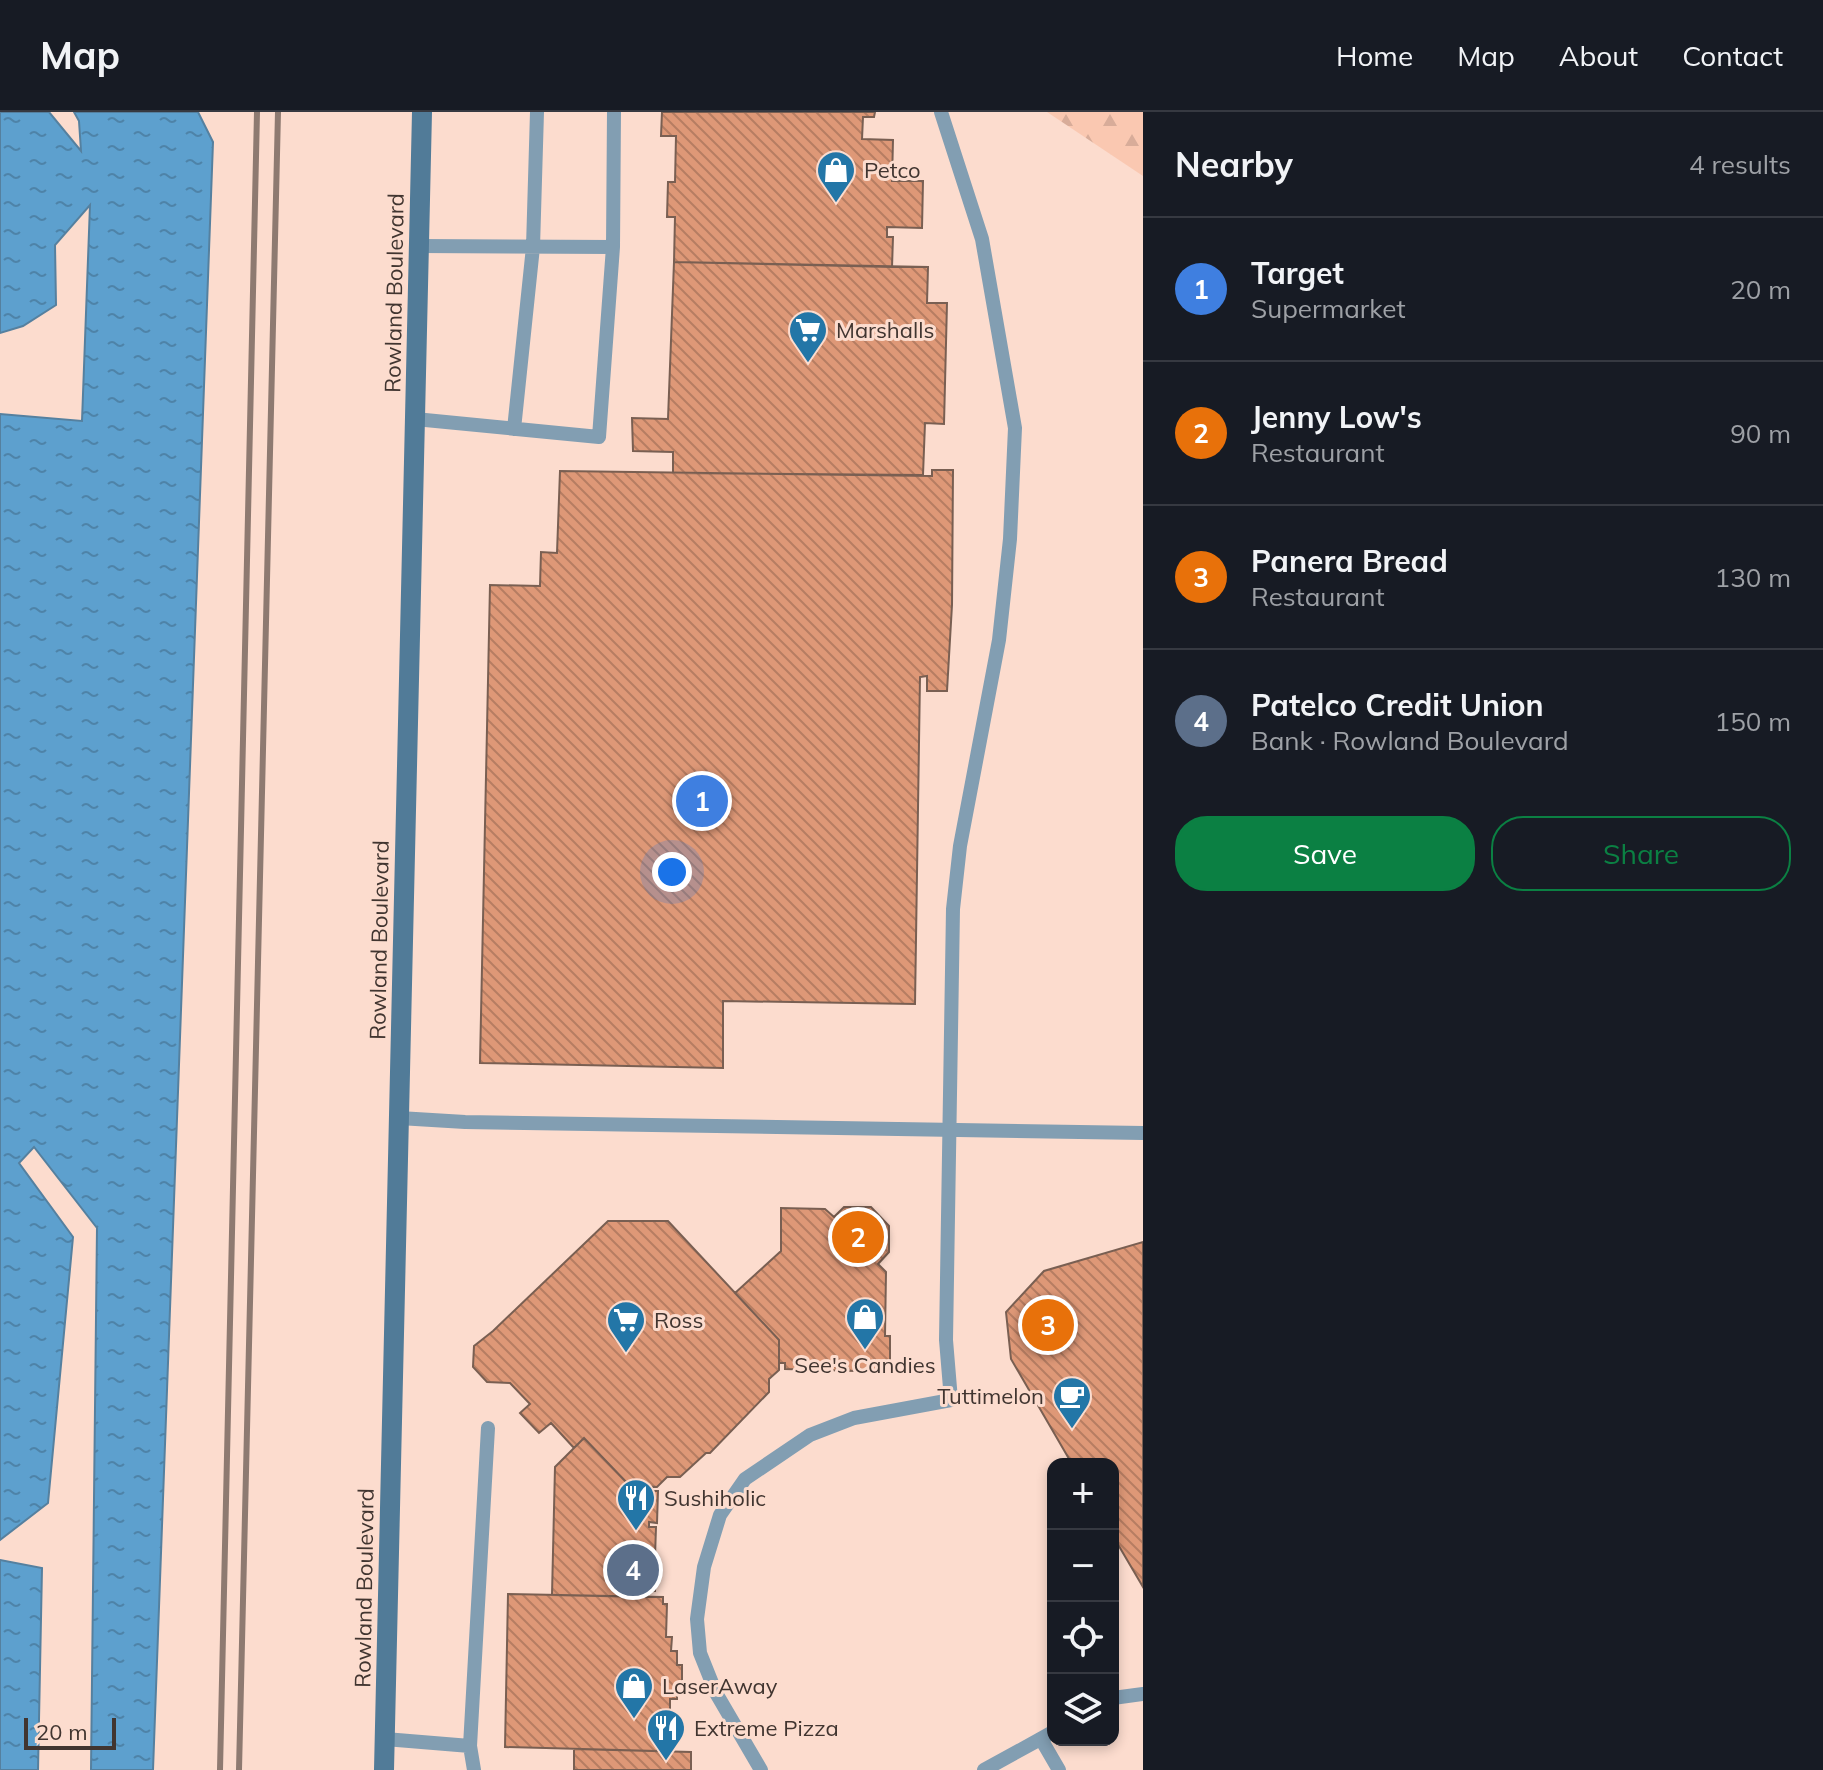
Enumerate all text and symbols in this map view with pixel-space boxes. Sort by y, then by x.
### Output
text: Map [40,31,120,79]
text: Home [1336,38,1413,73]
text: Map [1457,38,1515,73]
text: About [1559,38,1638,73]
text: Contact [1682,38,1783,73]
text: Nearby [1175,143,1293,186]
text: 4 results [1689,148,1791,181]
shop icon: Petco [815,149,857,204]
place label: Petco [864,156,921,184]
street label: Rowland Boulevard [378,193,410,393]
text: Target [1251,254,1344,292]
text: 1 [1193,273,1209,306]
text: 20 m [1730,273,1791,306]
text: Supermarket [1251,292,1406,325]
supermarket icon: Marshalls [787,309,829,364]
place label: Marshalls [836,316,934,344]
text: Jenny Low's [1251,398,1422,436]
text: 2 [1193,417,1209,450]
text: 90 m [1730,417,1791,450]
text: Restaurant [1251,436,1385,469]
text: Panera Bread [1251,542,1448,580]
text: 3 [1193,561,1209,594]
text: 130 m [1715,561,1791,594]
text: Restaurant [1251,580,1385,613]
text: Patelco Credit Union [1251,686,1544,724]
text: 4 [1193,705,1209,738]
text: 150 m [1715,705,1791,738]
text: Bank · Rowland Boulevard [1251,724,1569,757]
pin: 1 [676,771,728,831]
button: Save [1175,816,1475,891]
button: Share [1491,816,1791,891]
street label: Rowland Boulevard [363,840,395,1040]
your location [652,852,692,892]
pin: 2 [832,1207,884,1267]
pin: 3 [1022,1295,1074,1355]
shop icon: See's Candies [844,1296,886,1351]
supermarket icon: Ross [605,1299,647,1354]
place label: Ross [654,1306,703,1334]
place label: See's Candies [794,1351,936,1379]
cafe icon: Tuttimelon [1051,1375,1093,1430]
place label: Tuttimelon [937,1382,1044,1410]
map controls [1047,1458,1119,1746]
button: + [1047,1458,1119,1530]
restaurant icon: Sushiholic [615,1477,657,1532]
place label: Sushiholic [664,1484,766,1512]
street label: Rowland Boulevard [348,1488,380,1688]
button: − [1047,1530,1119,1602]
pin: 4 [607,1540,659,1600]
button: locate [1047,1602,1119,1674]
shop icon: LaserAway [613,1665,655,1720]
place label: LaserAway [662,1672,778,1700]
button: layers [1047,1674,1119,1746]
restaurant icon: Extreme Pizza [645,1707,687,1762]
scale bar [24,1714,116,1750]
place label: Extreme Pizza [694,1714,839,1742]
text: 20 m [36,1718,87,1746]

